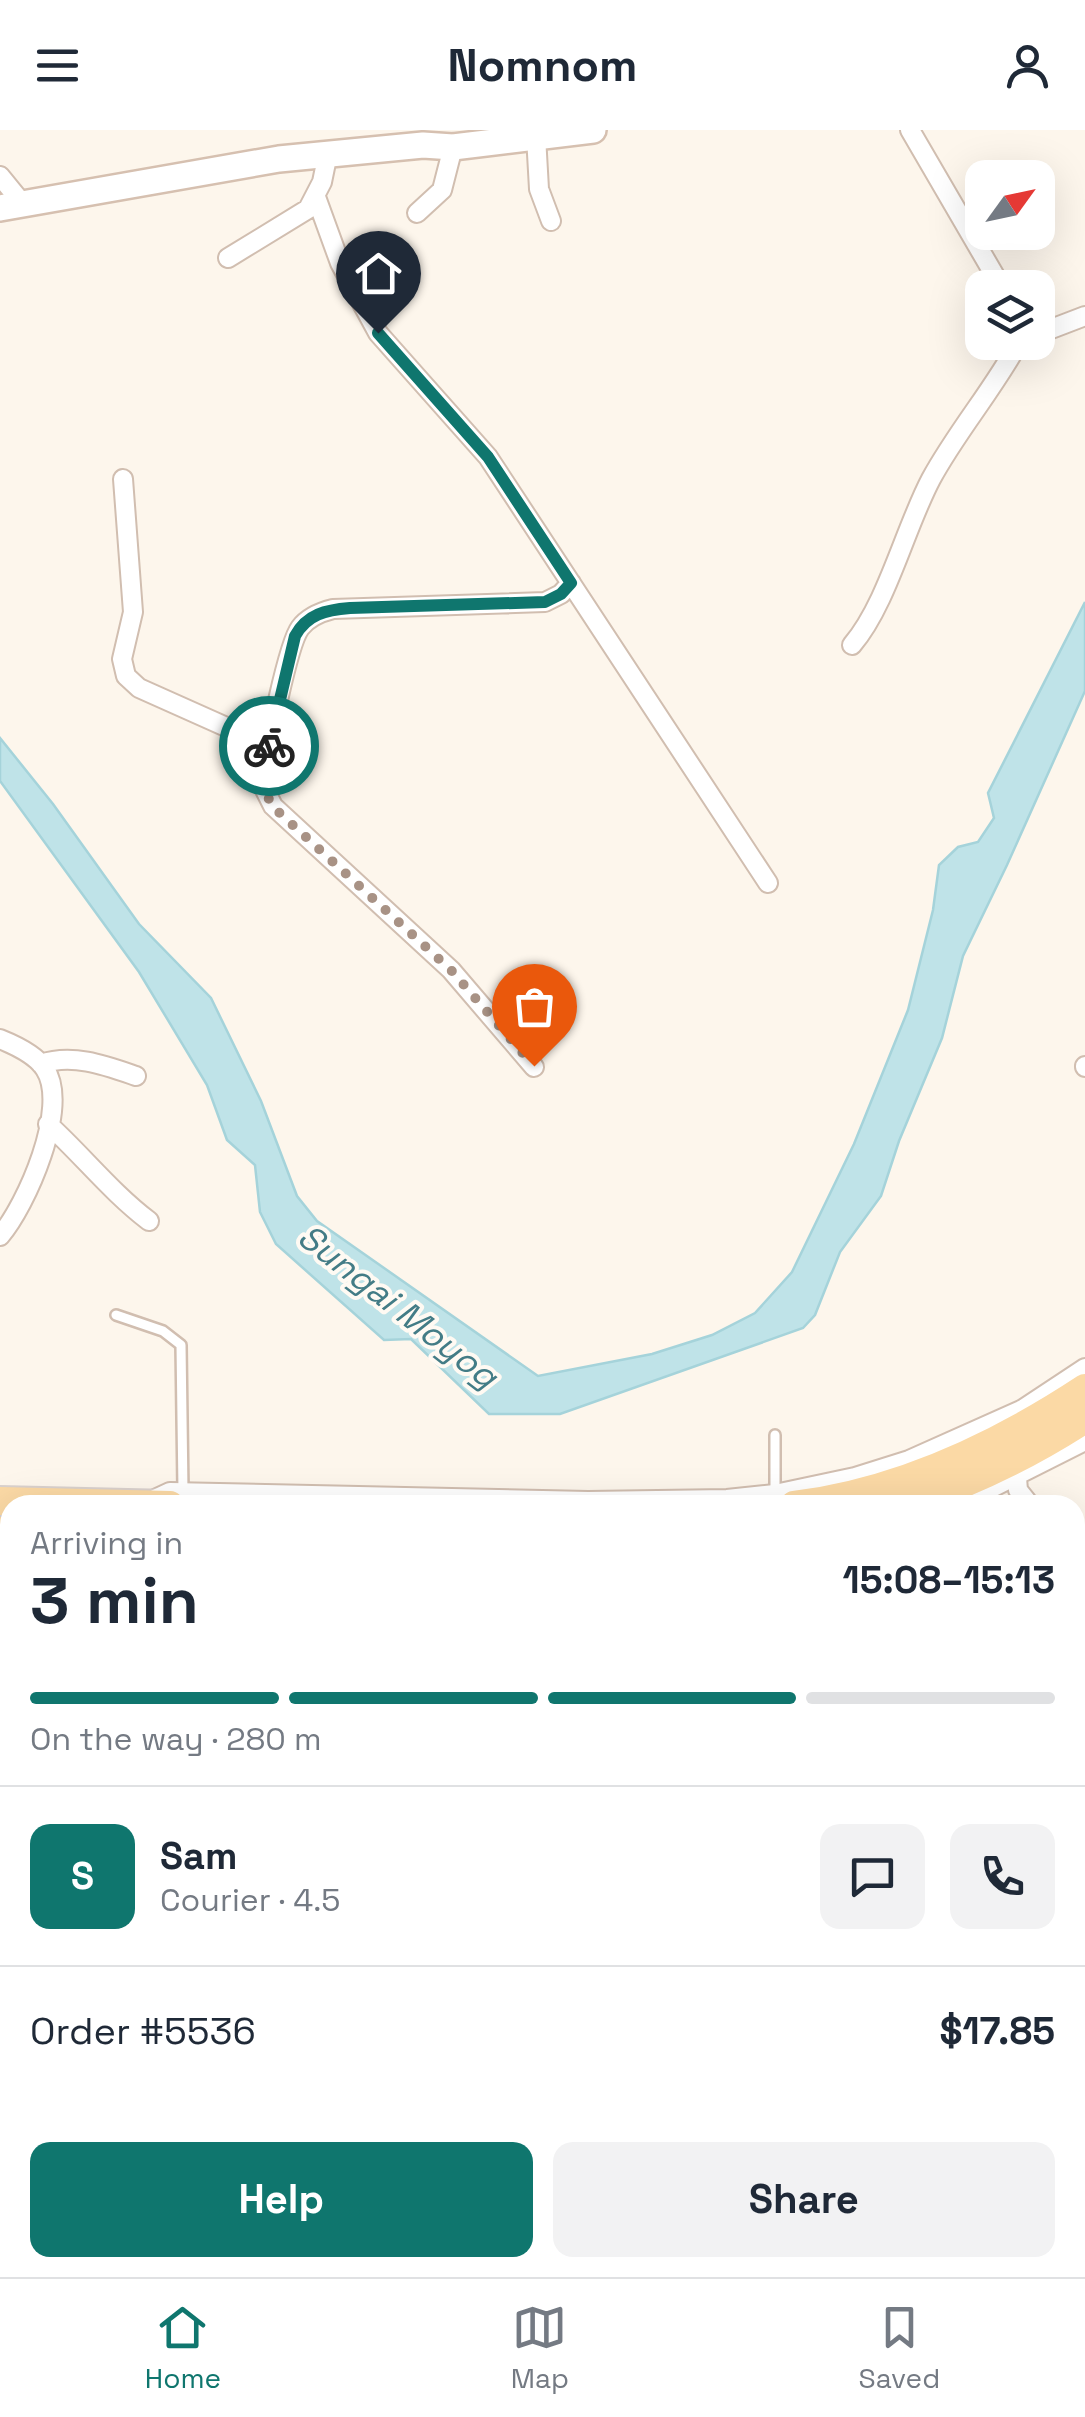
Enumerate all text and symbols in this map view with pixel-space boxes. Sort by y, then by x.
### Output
text: Nomnom [448,37,637,94]
icon: menu [30,38,85,93]
icon: person [1000,38,1055,93]
north arrow [965,160,1055,250]
map controls [965,160,1055,360]
pin [336,231,421,334]
icon: home [351,246,406,301]
button: layers [965,270,1055,360]
courier [219,696,319,796]
icon: bike [242,719,297,774]
pin [492,964,577,1067]
icon: bag [507,979,562,1034]
water label: Sungai Moyog [289,1214,508,1399]
text: Arriving in [30,1523,183,1563]
text: 15:08–15:13 [843,1556,1055,1604]
text: 3 min [30,1559,199,1642]
text: On the way · 280 m [30,1719,322,1759]
button: chat [820,1824,925,1929]
button: phone [950,1824,1055,1929]
text: Sam [160,1832,237,1880]
text: S [71,1852,94,1900]
text: Courier · 4.5 [160,1880,341,1920]
text: Order #5536 [30,2007,256,2055]
text: $17.85 [939,2007,1055,2055]
button: Help [30,2142,533,2257]
button: Share [553,2142,1055,2257]
tab: Home [145,2300,221,2396]
tab: Map [511,2300,569,2396]
tab: Saved [859,2300,940,2396]

